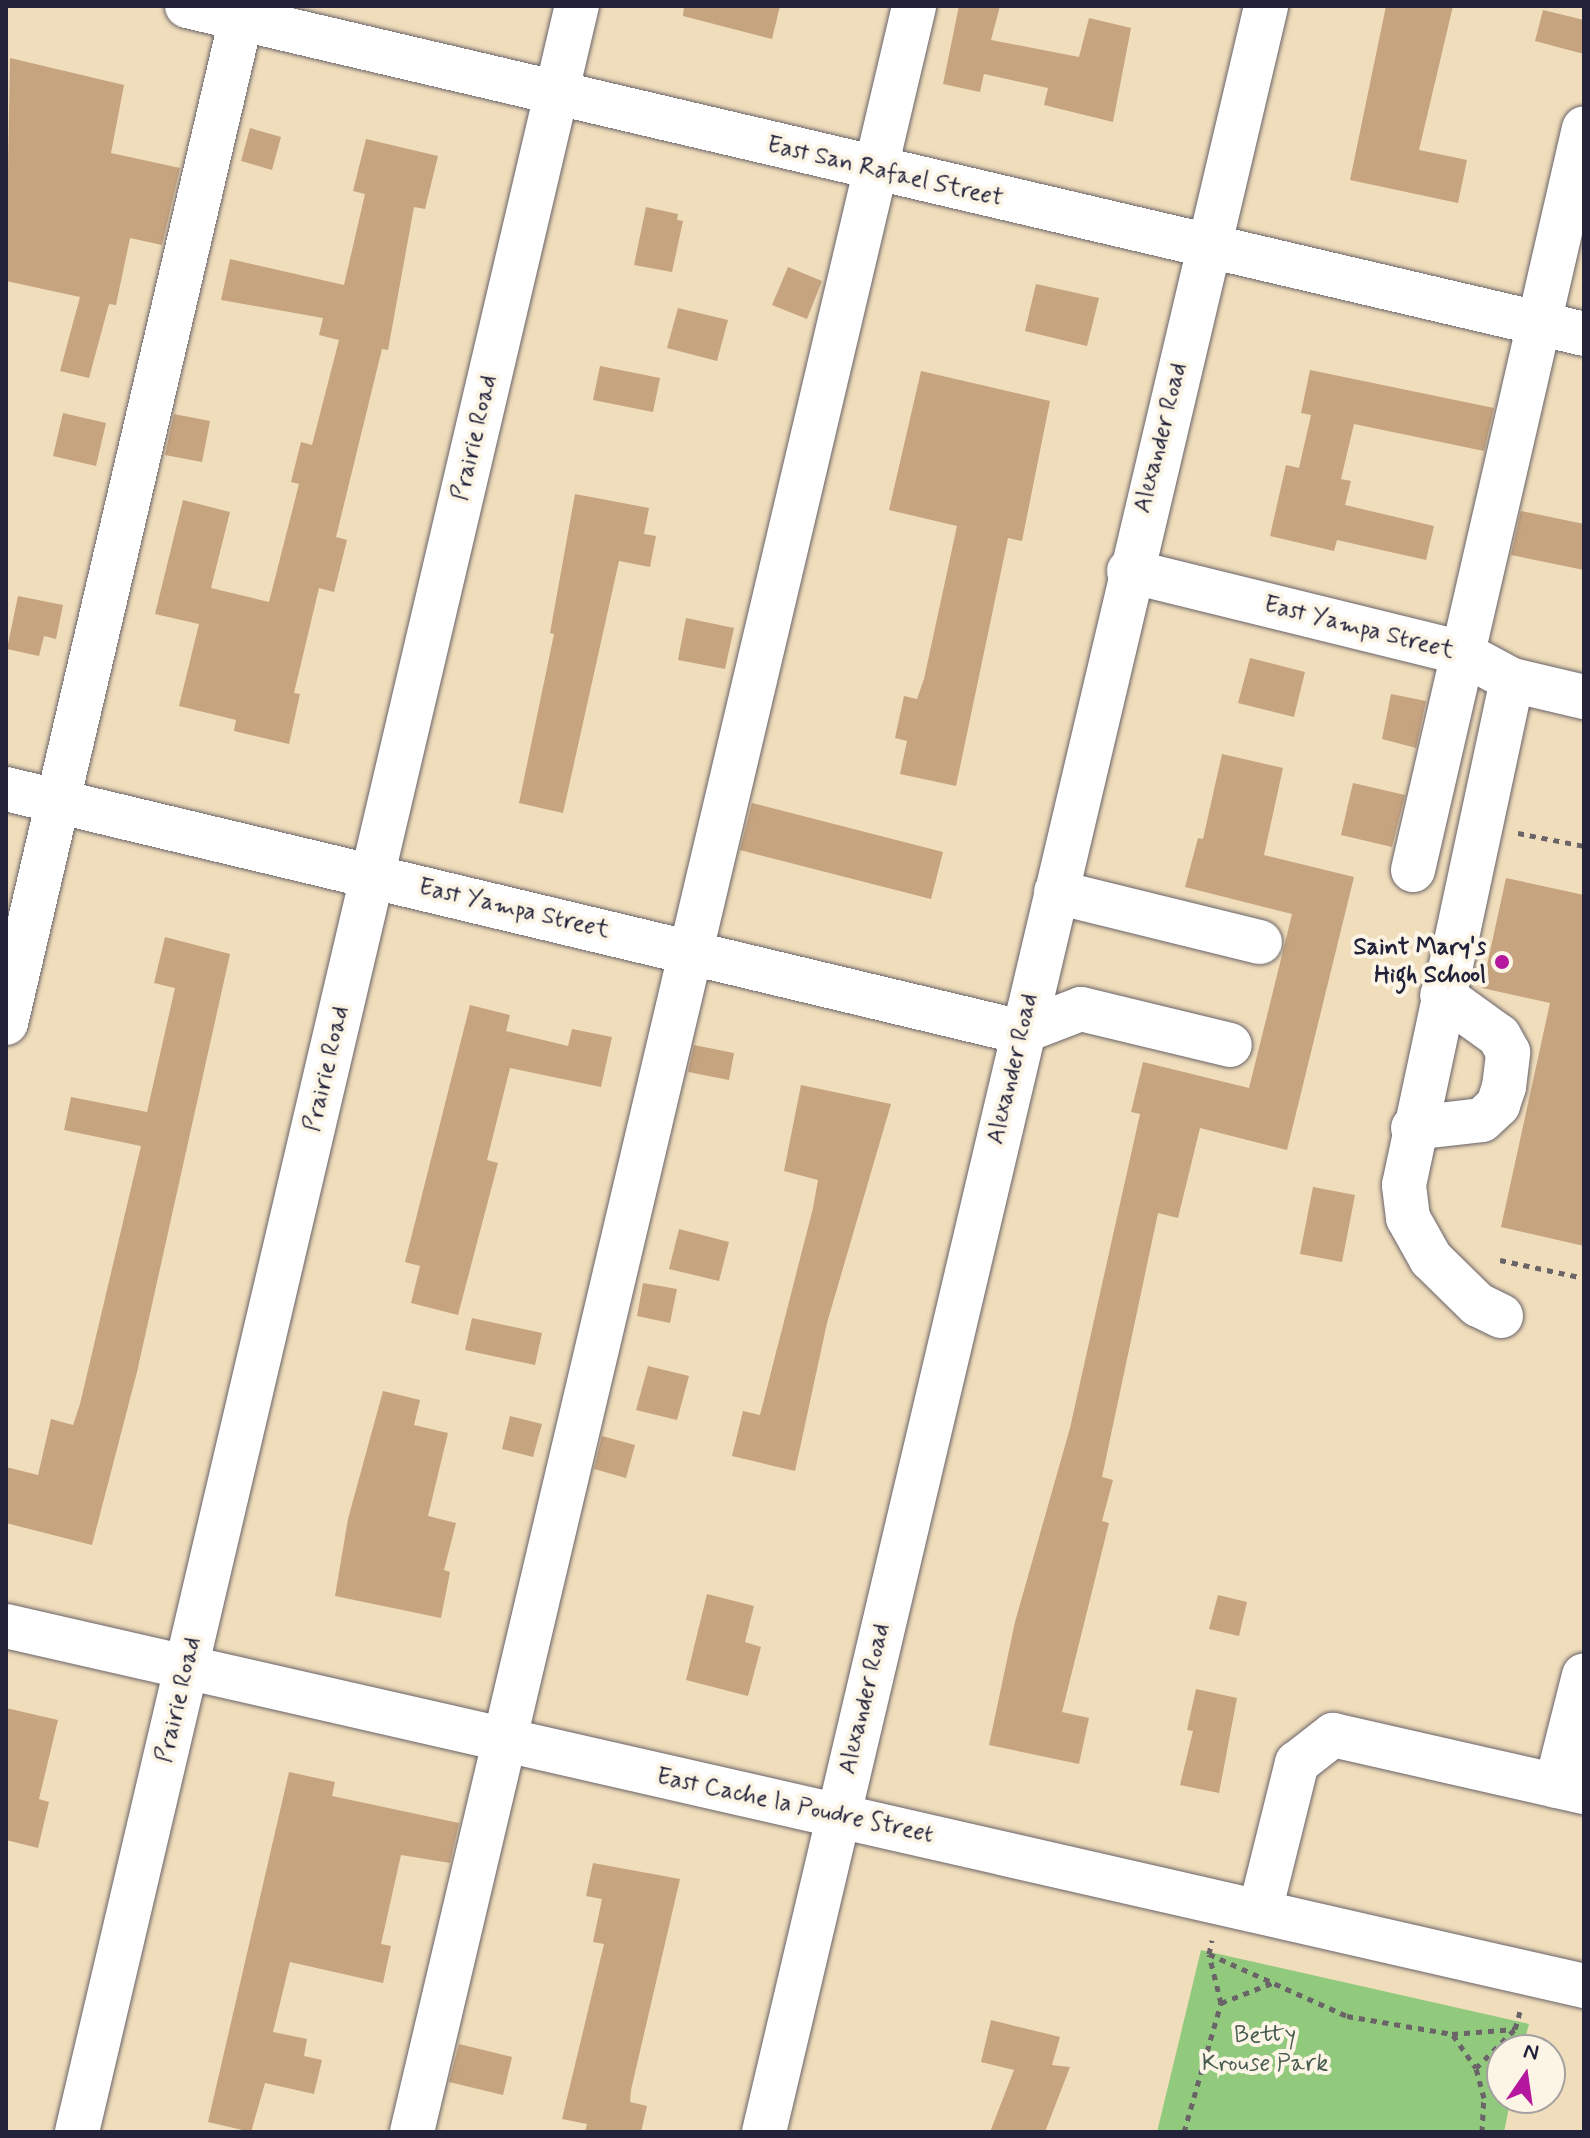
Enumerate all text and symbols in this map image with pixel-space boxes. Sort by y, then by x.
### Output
street label: East San Rafael Street [768,132,1002,212]
street label: Alexander Road [1128,360,1194,516]
street label: Prairie Road [447,373,503,503]
street label: East Yampa Street [1261,590,1457,666]
street label: East Yampa Street [416,873,612,945]
place label: Saint Mary's High School [1353,934,1486,990]
marker: Saint Mary's High School [1493,953,1511,971]
street label: Alexander Road [982,991,1044,1147]
street label: Prairie Road [299,1004,355,1134]
street label: Alexander Road [834,1621,896,1777]
street label: Prairie Road [151,1635,207,1765]
street label: East Cache la Poudre Street [654,1762,936,1850]
park label: Betty Krouse Park [1204,2022,1326,2078]
north arrow [1486,2034,1566,2114]
text: N [1521,2037,1541,2068]

